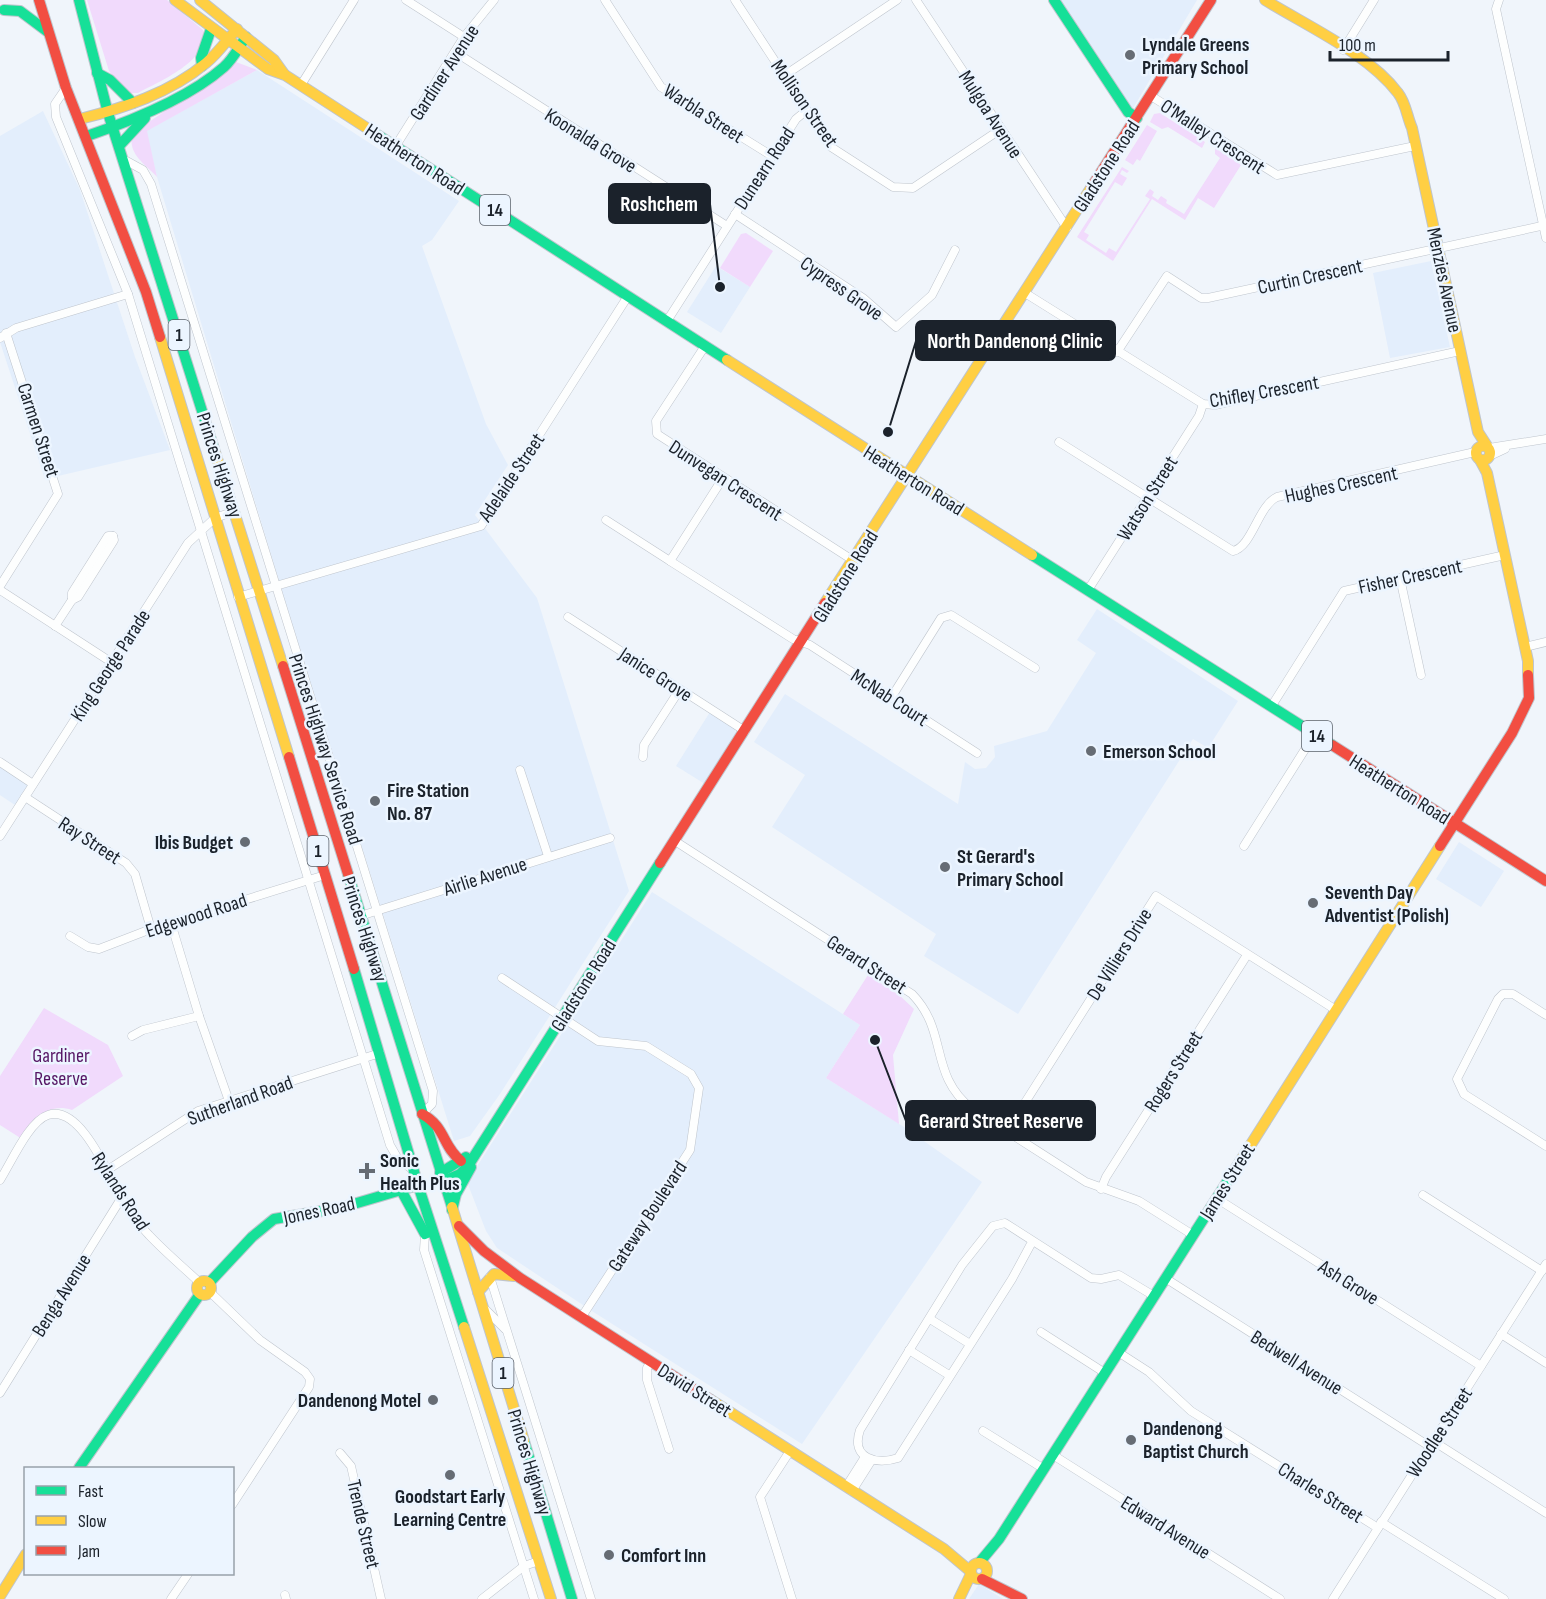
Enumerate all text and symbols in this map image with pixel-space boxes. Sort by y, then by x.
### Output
street label: Gardiner Avenue [405,20,485,125]
scale bar [1330,24,1448,62]
place label: Lyndale Greens Primary School [1142,33,1250,80]
text: 100 m [1339,35,1376,56]
marker: Lyndale Greens Primary School [1123,48,1137,62]
street label: Mollison Street [765,55,843,152]
street label: Mulgoa Avenue [953,66,1027,163]
street label: Warbla Street [659,79,748,149]
street label: O'Malley Crescent [1156,94,1269,180]
street label: Koonalda Grove [540,103,641,179]
street label: Gladstone Road [1068,116,1145,217]
street label: Heatherton Road [360,119,469,201]
street label: Dunearn Road [729,123,800,214]
callout: Roshchem [609,184,710,223]
text: Roshchem [620,192,698,217]
road number: 14 [480,195,510,225]
street label: Menzies Avenue [1421,226,1467,335]
street label: Cypress Grove [795,252,887,326]
street label: Curtin Crescent [1256,254,1365,300]
road number: 1 [168,320,190,350]
callout: North Dandenong Clinic [916,321,1115,360]
text: North Dandenong Clinic [927,329,1103,354]
street label: Chifley Crescent [1208,371,1321,413]
street label: Carmen Street [12,380,65,480]
street label: Princes Highway [191,410,247,521]
street label: Adelaide Street [473,429,550,527]
street label: Dunvegan Crescent [664,435,787,526]
street label: Heatherton Road [859,440,968,521]
street label: Watson Street [1112,452,1183,545]
street label: Hughes Crescent [1283,461,1400,509]
street label: Gladstone Road [808,526,884,627]
street label: Fisher Crescent [1356,554,1464,600]
street label: King George Parade [66,605,156,726]
street label: Janice Grove [614,642,697,707]
street label: Princes Highway Service Road [283,651,367,848]
street label: McNab Court [846,664,933,732]
road number: 14 [1302,721,1332,751]
place label: Emerson School [1103,740,1216,764]
marker: Emerson School [1084,744,1098,758]
street label: Heatherton Road [1345,749,1454,830]
place label: Fire Station No. 87 [387,779,469,826]
marker: Fire Station No. 87 [368,794,382,808]
street label: Ray Street [54,812,125,870]
place label: Ibis Budget [155,831,233,855]
marker: Ibis Budget [238,835,252,849]
road number: 1 [308,836,328,866]
place label: St Gerard's Primary School [957,845,1063,892]
street label: Airlie Avenue [440,852,530,902]
marker: St Gerard's Primary School [938,860,952,874]
street label: Princes Highway [336,874,392,985]
place label: Seventh Day Adventist (Polish) [1324,881,1449,928]
street label: Edgewood Road [143,888,250,944]
marker: Seventh Day Adventist (Polish) [1306,896,1320,910]
street label: De Villiers Drive [1082,904,1158,1005]
street label: Gerard Street [822,930,911,1000]
street label: Gladstone Road [546,935,622,1036]
street label: Rogers Street [1140,1027,1208,1117]
park label: Gardiner Reserve [32,1044,90,1091]
street label: Sutherland Road [184,1071,296,1131]
callout: Gerard Street Reserve [906,1101,1095,1140]
text: Gerard Street Reserve [919,1109,1083,1134]
street label: James Street [1195,1139,1261,1225]
street label: Rylands Road [86,1148,154,1235]
place label: Sonic Health Plus [380,1149,460,1196]
street label: Gateway Boulevard [603,1157,692,1276]
marker: Sonic Health Plus [358,1162,376,1180]
street label: Jones Road [280,1192,357,1230]
street label: Benga Avenue [27,1250,97,1341]
street label: Ash Grove [1313,1254,1383,1311]
street label: Bedwell Avenue [1246,1325,1347,1401]
road number: 1 [492,1358,514,1388]
street label: David Street [653,1359,736,1423]
street label: Woodlee Street [1402,1383,1478,1482]
place label: Dandenong Motel [298,1389,421,1413]
marker: Dandenong Motel [426,1393,440,1407]
street label: Princes Highway [502,1406,557,1518]
place label: Dandenong Baptist Church [1143,1417,1249,1464]
marker: Dandenong Baptist Church [1124,1433,1138,1447]
street label: Charles Street [1273,1457,1368,1528]
legend [24,1467,234,1575]
marker: Goodstart Early Learning Centre [443,1468,457,1482]
street label: Trende Street [341,1477,385,1571]
text: Fast [78,1481,104,1502]
place label: Goodstart Early Learning Centre [394,1485,506,1532]
street label: Edward Avenue [1116,1491,1215,1565]
text: Slow [78,1511,107,1532]
text: Jam [77,1541,100,1562]
place label: Comfort Inn [621,1544,706,1568]
marker: Comfort Inn [602,1548,616,1562]

